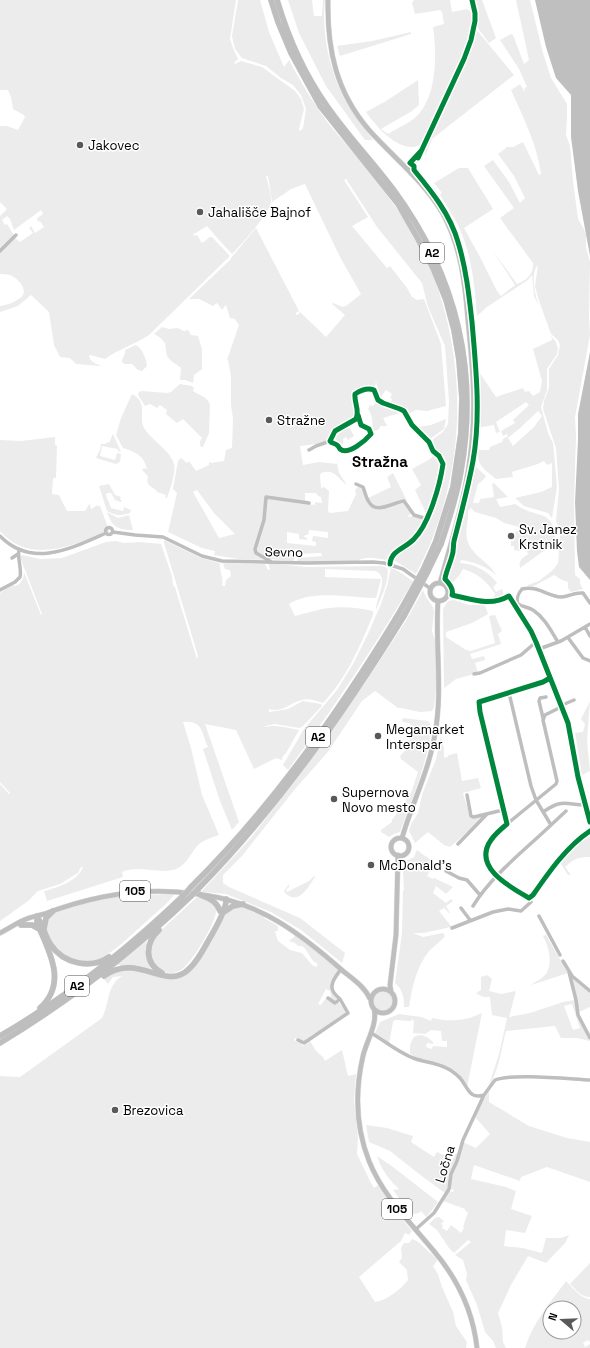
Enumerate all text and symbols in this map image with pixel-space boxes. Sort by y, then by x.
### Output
place label: Jakovec [88,137,140,154]
marker: Jakovec [75,140,85,150]
place label: Jahališče Bajnof [208,204,311,221]
marker: Jahališče Bajnof [195,207,205,217]
road number: A2 [420,243,444,263]
place label: Stražne [277,412,326,429]
marker: Stražne [264,415,274,425]
district label: Stražna [352,452,408,471]
place label: Sv. Janez Krstnik [519,521,577,553]
marker: Sv. Janez Krstnik [506,531,516,541]
street label: Sevno [265,543,303,561]
place label: Megamarket Interspar [386,721,464,753]
road number: A2 [306,727,330,747]
marker: Megamarket Interspar [373,731,383,741]
place label: Supernova Novo mesto [342,784,416,816]
marker: Supernova Novo mesto [329,794,339,804]
place label: McDonald's [379,857,452,874]
marker: McDonald's [366,860,376,870]
road number: 105 [120,881,150,901]
road number: A2 [65,976,89,996]
place label: Brezovica [123,1102,184,1119]
marker: Brezovica [110,1105,120,1115]
street label: Ločna [431,1143,459,1185]
road number: 105 [382,1199,412,1219]
north arrow [542,1300,582,1340]
text: N [545,1311,560,1323]

